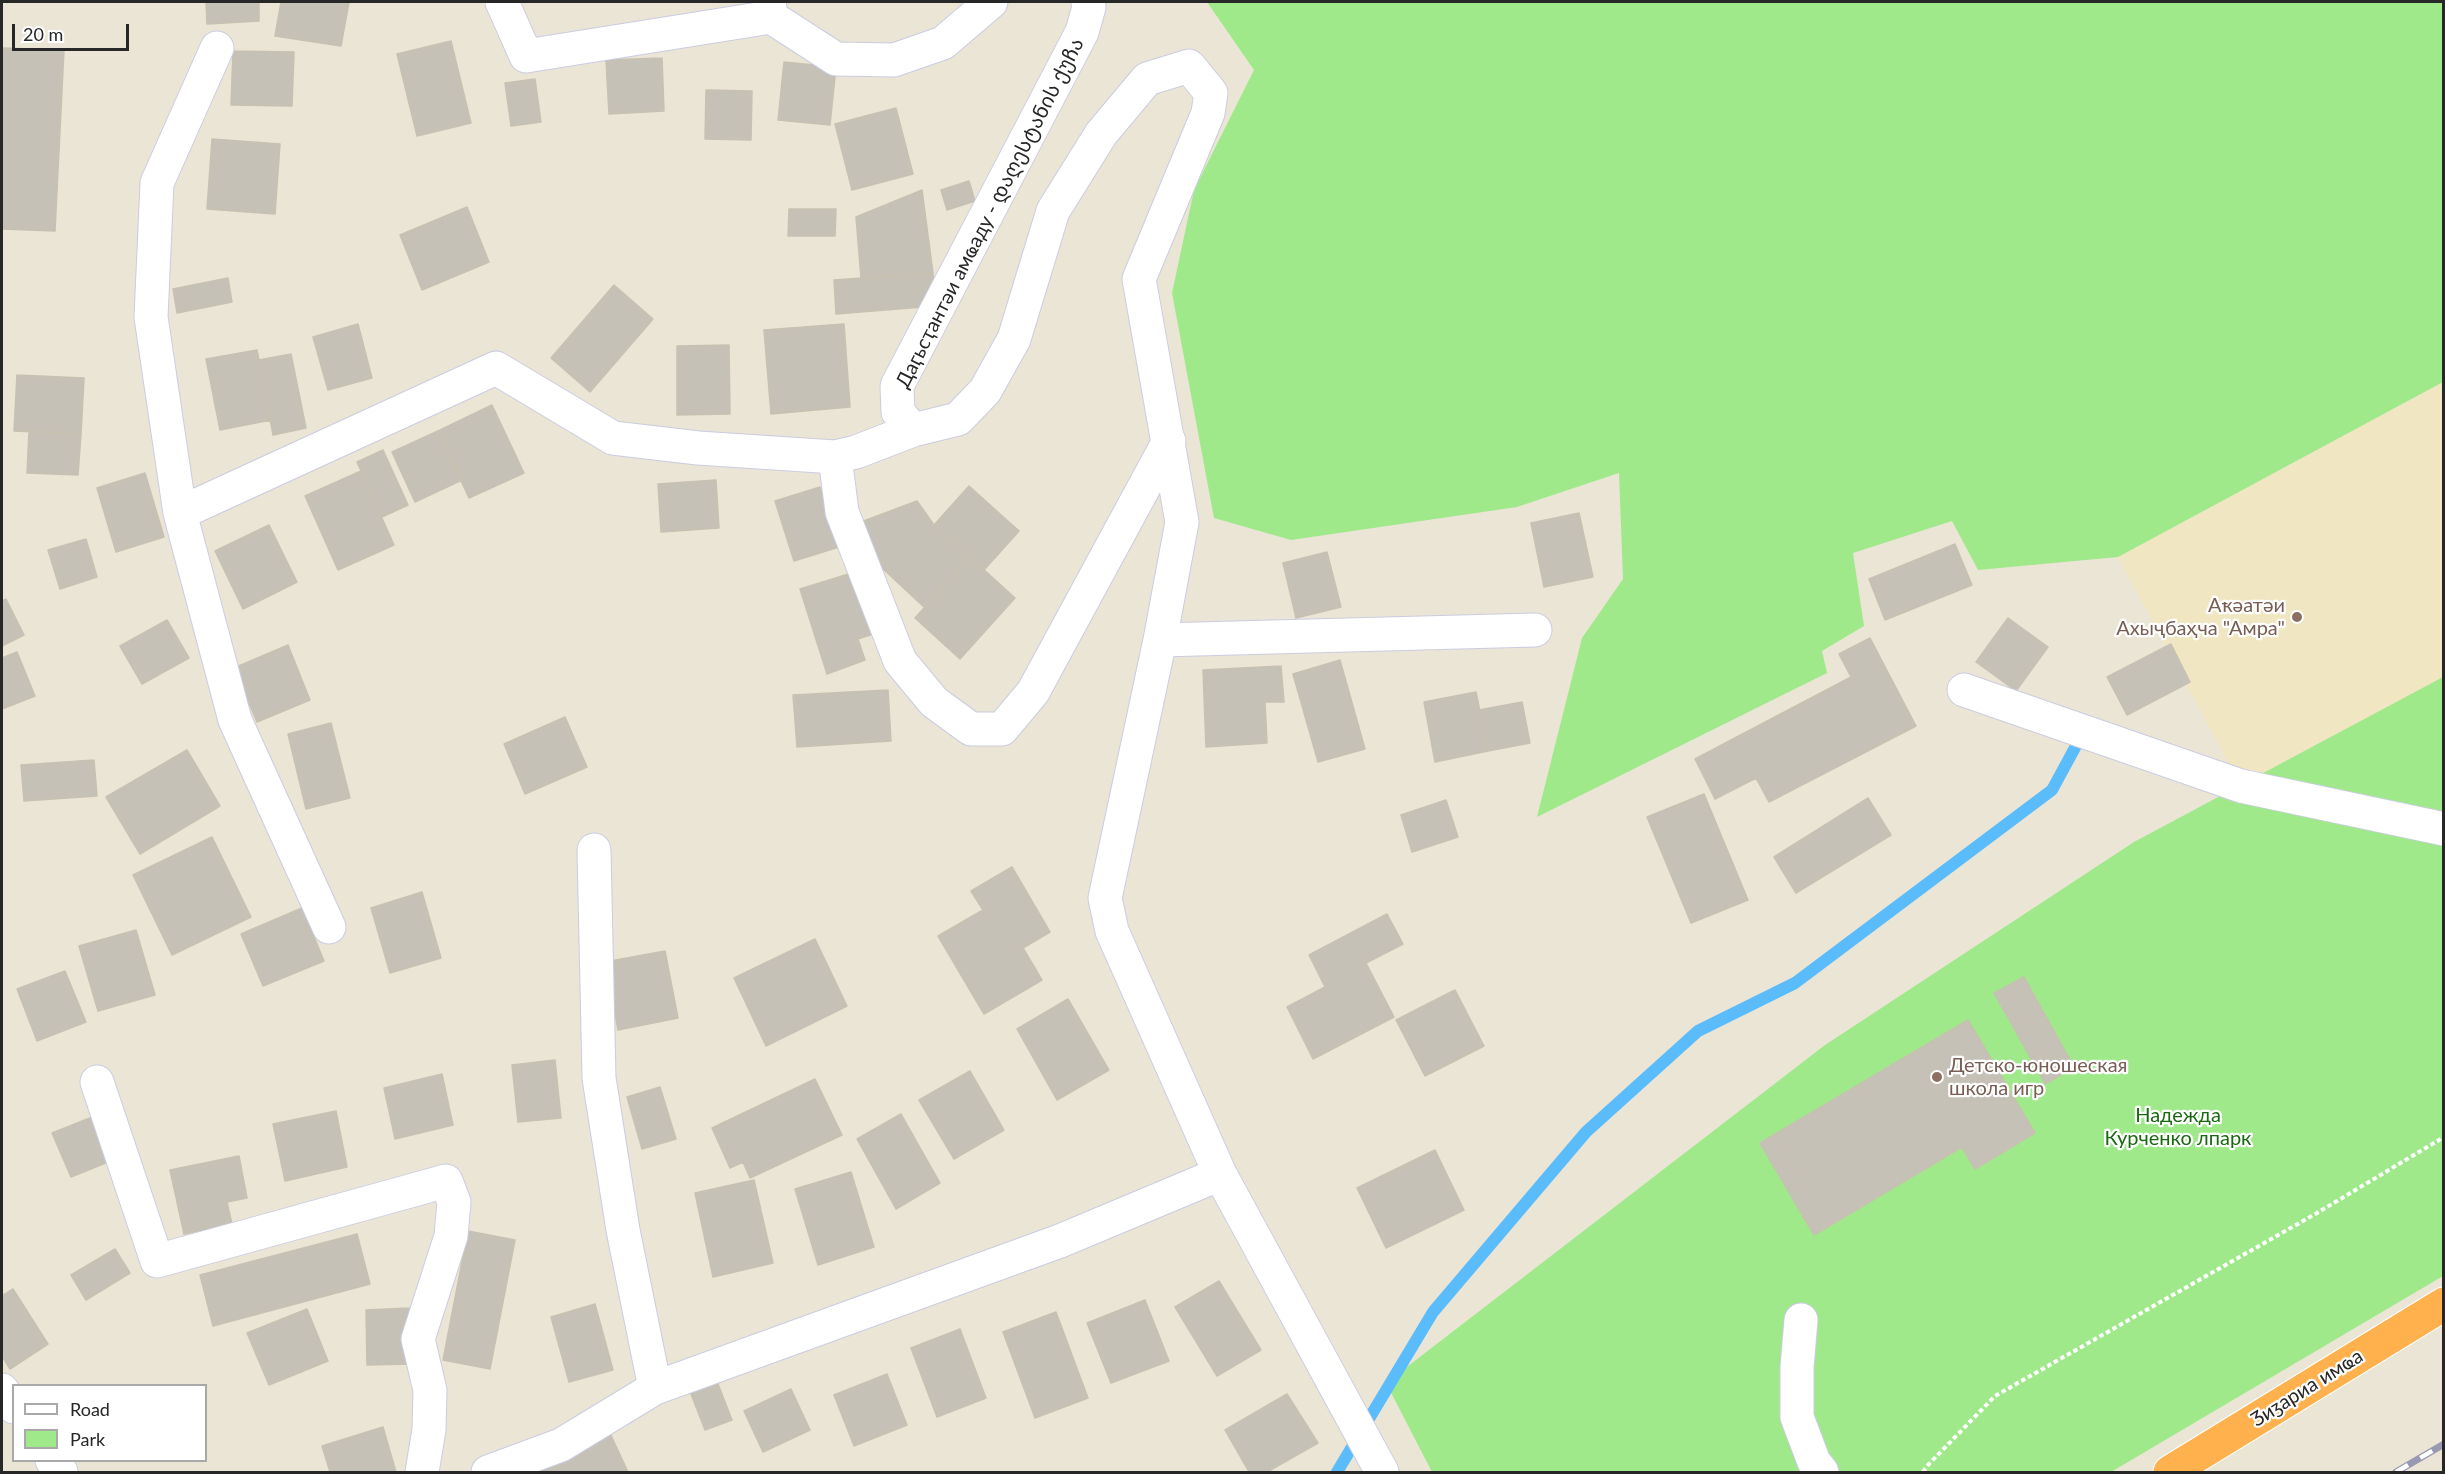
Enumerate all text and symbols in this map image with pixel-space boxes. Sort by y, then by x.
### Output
scale bar [15,12,132,50]
text: 20 m [23,23,63,45]
street label: Даӷьсҭантәи амҩаду - დაღესტანის ქუჩა [891,34,1089,392]
place label: Аҟәатәи Ахыҷбаҳча "Амра" [2116,594,2285,641]
marker: Аҟәатәи Ахыҷбаҳча "Амра" [2290,610,2304,624]
place label: Детско-юношеская школа игр [1949,1054,2127,1101]
marker: Детско-юношеская школа игр [1930,1070,1944,1084]
park label: Надежда Курченко лпарк [2105,1104,2251,1151]
street label: Ӡиӡариа имҩа [2247,1344,2367,1432]
legend [12,1384,207,1462]
text: Road [70,1398,110,1420]
text: Park [70,1428,105,1450]

